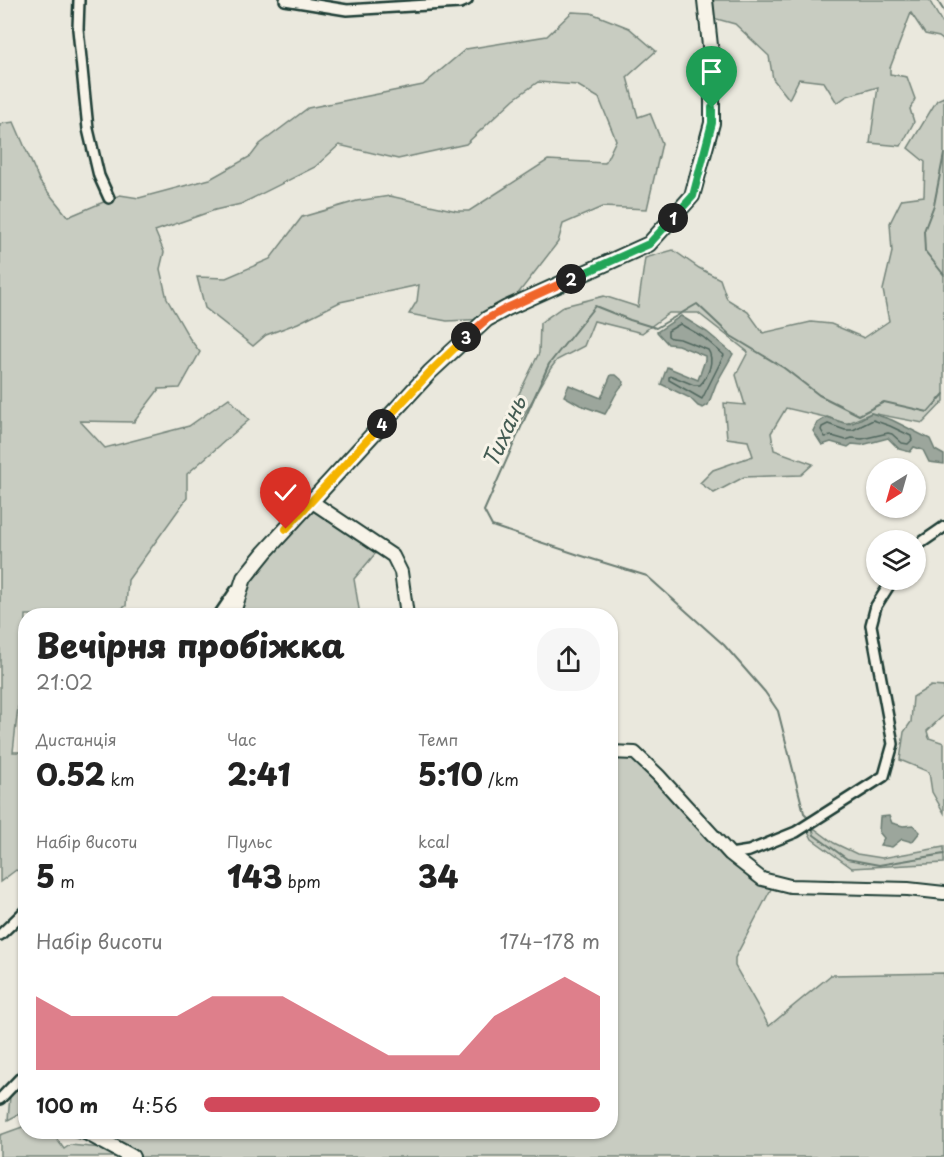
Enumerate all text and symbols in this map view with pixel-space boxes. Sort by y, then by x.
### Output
pin [686,46,737,108]
icon: arrive [695,55,728,88]
pin: 1 [658,203,688,233]
text: 1 [669,206,677,230]
pin: 2 [556,264,586,294]
text: 2 [565,267,577,291]
pin: 3 [451,322,481,352]
text: 3 [461,325,471,349]
water label: Тихань [473,389,534,472]
pin: 4 [367,409,397,439]
text: 4 [377,412,387,436]
north arrow [866,458,926,518]
map controls [866,458,926,590]
pin [260,467,311,529]
icon: check [269,476,302,509]
button: layers [866,530,926,590]
text: Вечірня пробіжка [36,619,345,669]
button: share [537,628,600,691]
text: 21:02 [36,667,93,697]
text: Дистанція [36,727,117,751]
text: Час [227,727,256,751]
text: Темп [418,727,458,751]
text: 0.52 [36,751,105,796]
text: 2:41 [227,751,291,796]
text: 5:10 [418,751,483,796]
text: km [105,767,135,791]
text: /km [483,767,519,791]
text: Набір висоти [36,829,137,853]
text: Пульс [227,829,272,853]
text: kcal [418,829,450,853]
text: 5 [36,853,55,898]
text: 143 [227,853,282,898]
text: 34 [418,853,458,898]
text: m [55,869,75,893]
text: bpm [282,869,321,893]
text: Набір висоти [36,926,163,956]
text: 174–178 m [500,926,600,956]
text: 100 m [36,1090,98,1120]
text: 4:56 [132,1090,178,1120]

